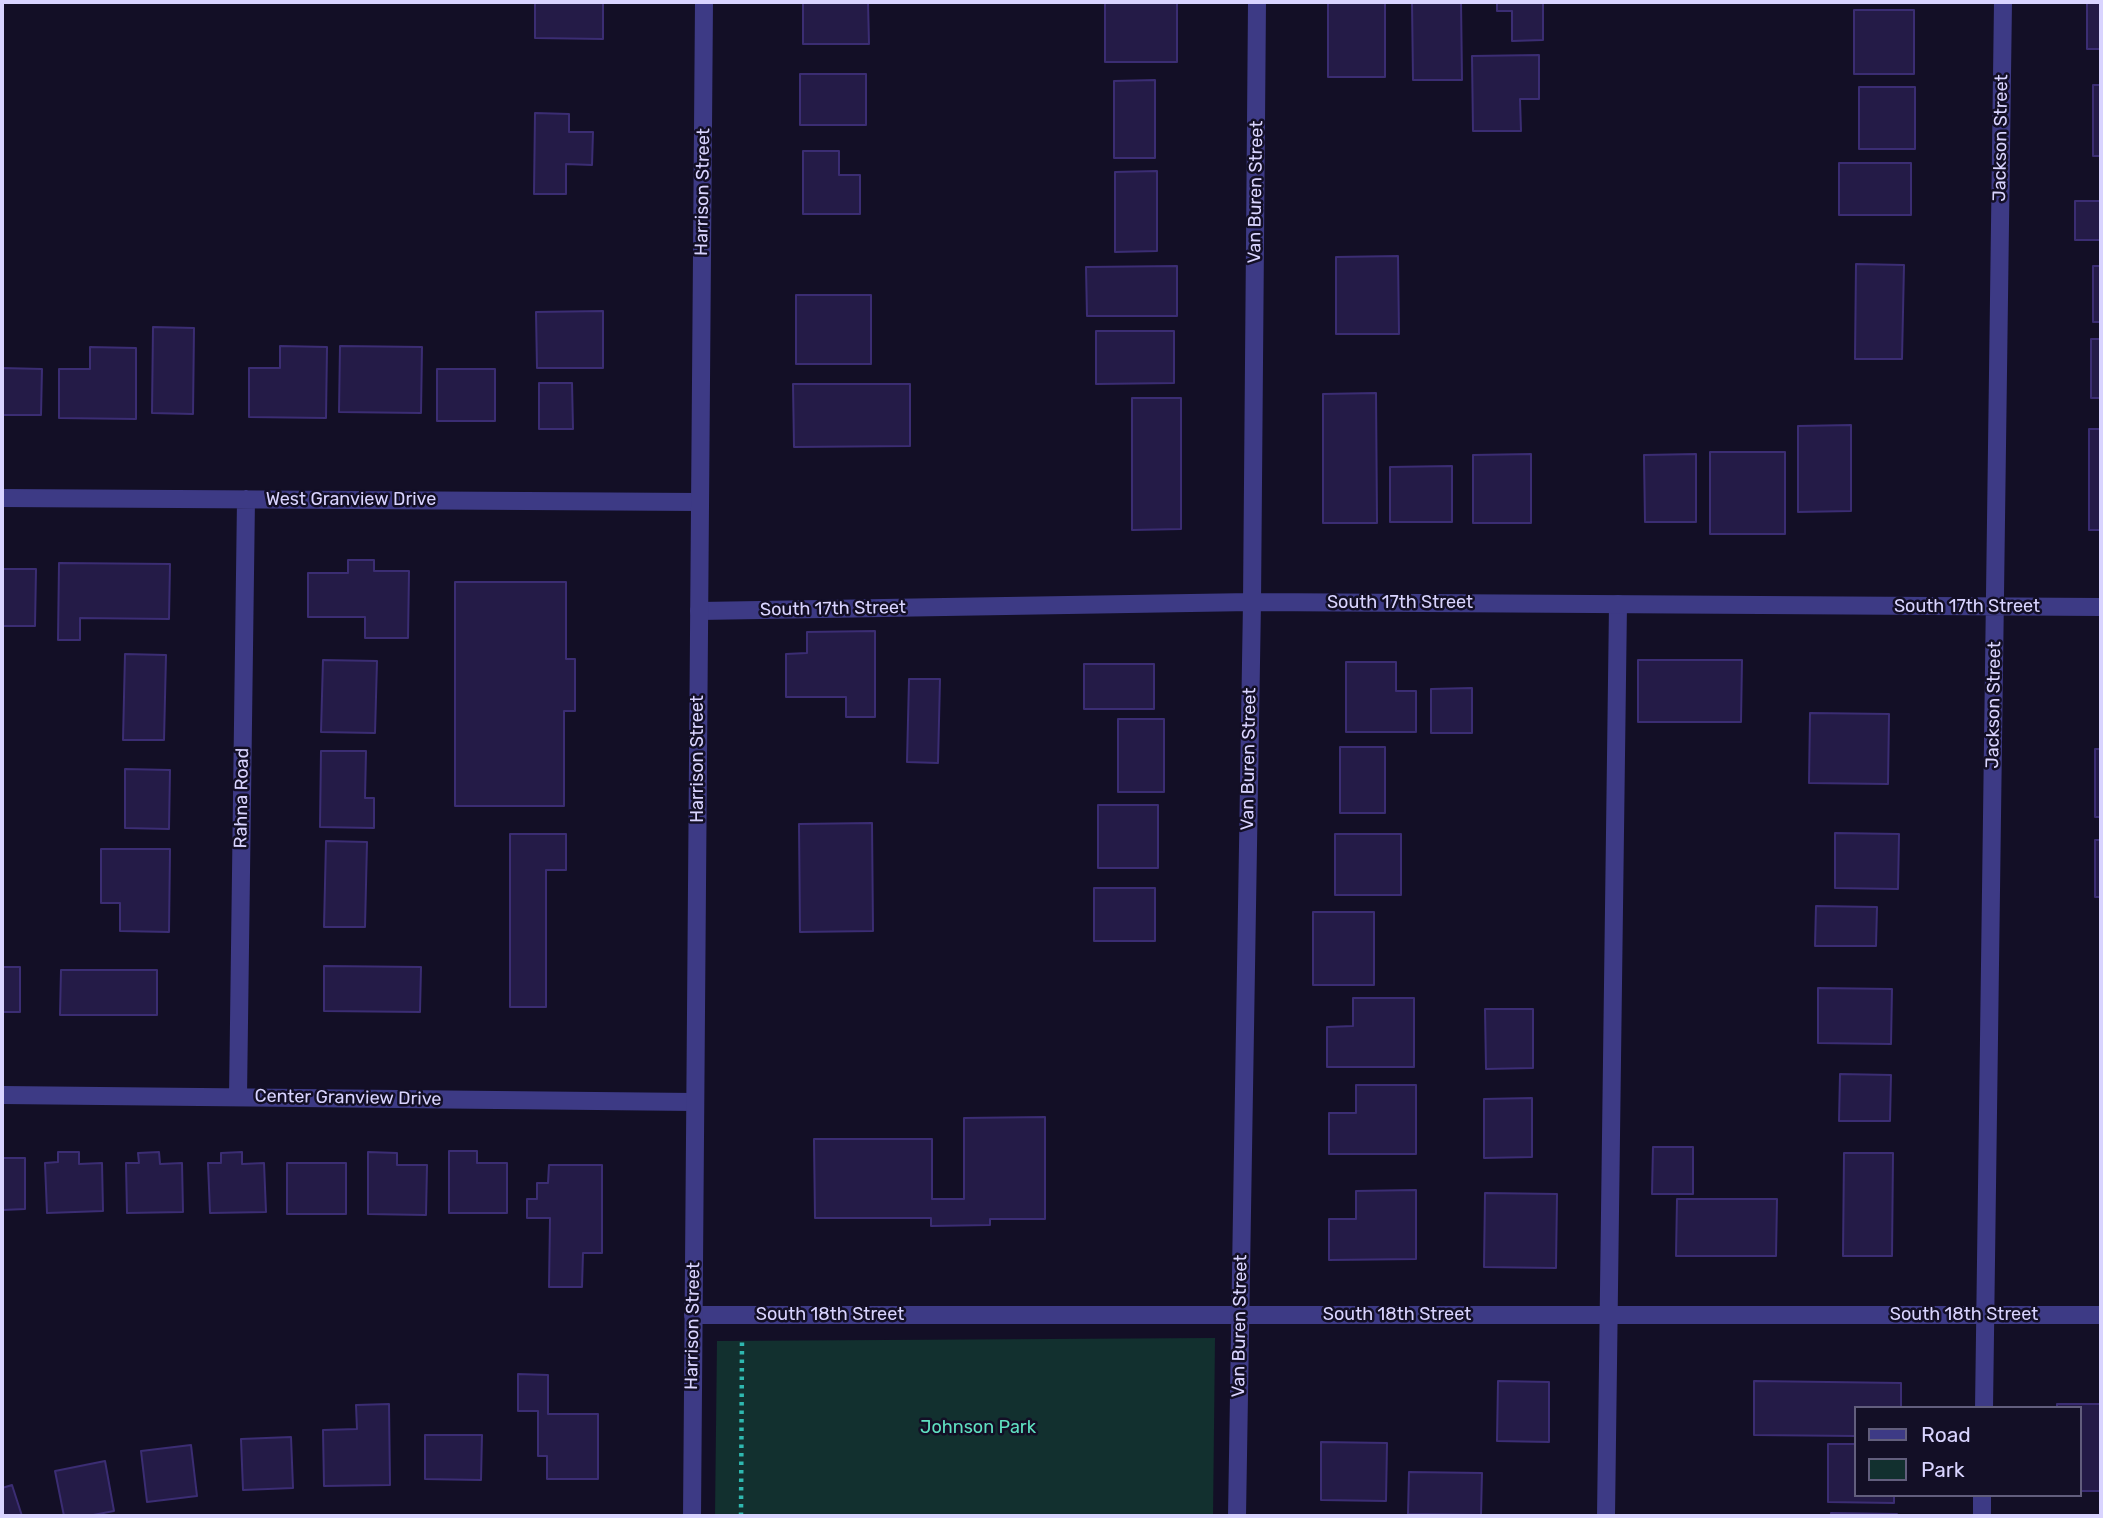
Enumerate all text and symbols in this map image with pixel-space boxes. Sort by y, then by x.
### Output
street label: Jackson Street [1989,74,2013,202]
street label: Van Buren Street [1244,120,1268,264]
street label: Harrison Street [691,128,715,256]
street label: West Granview Drive [266,489,436,511]
street label: South 17th Street [1327,592,1473,614]
street label: South 17th Street [1894,596,2040,618]
street label: South 17th Street [760,597,906,621]
street label: Jackson Street [1982,641,2006,769]
street label: Van Buren Street [1237,687,1261,831]
street label: Harrison Street [687,695,709,823]
street label: Rahna Road [230,748,254,848]
street label: Center Granview Drive [254,1086,442,1110]
street label: Van Buren Street [1228,1254,1252,1398]
street label: Harrison Street [681,1262,705,1390]
street label: South 18th Street [756,1304,904,1326]
street label: South 18th Street [1323,1304,1471,1326]
street label: South 18th Street [1890,1304,2038,1326]
legend [1854,1406,2082,1497]
park label: Johnson Park [920,1417,1036,1439]
text: Road [1921,1422,1971,1447]
text: Park [1921,1457,1965,1482]

